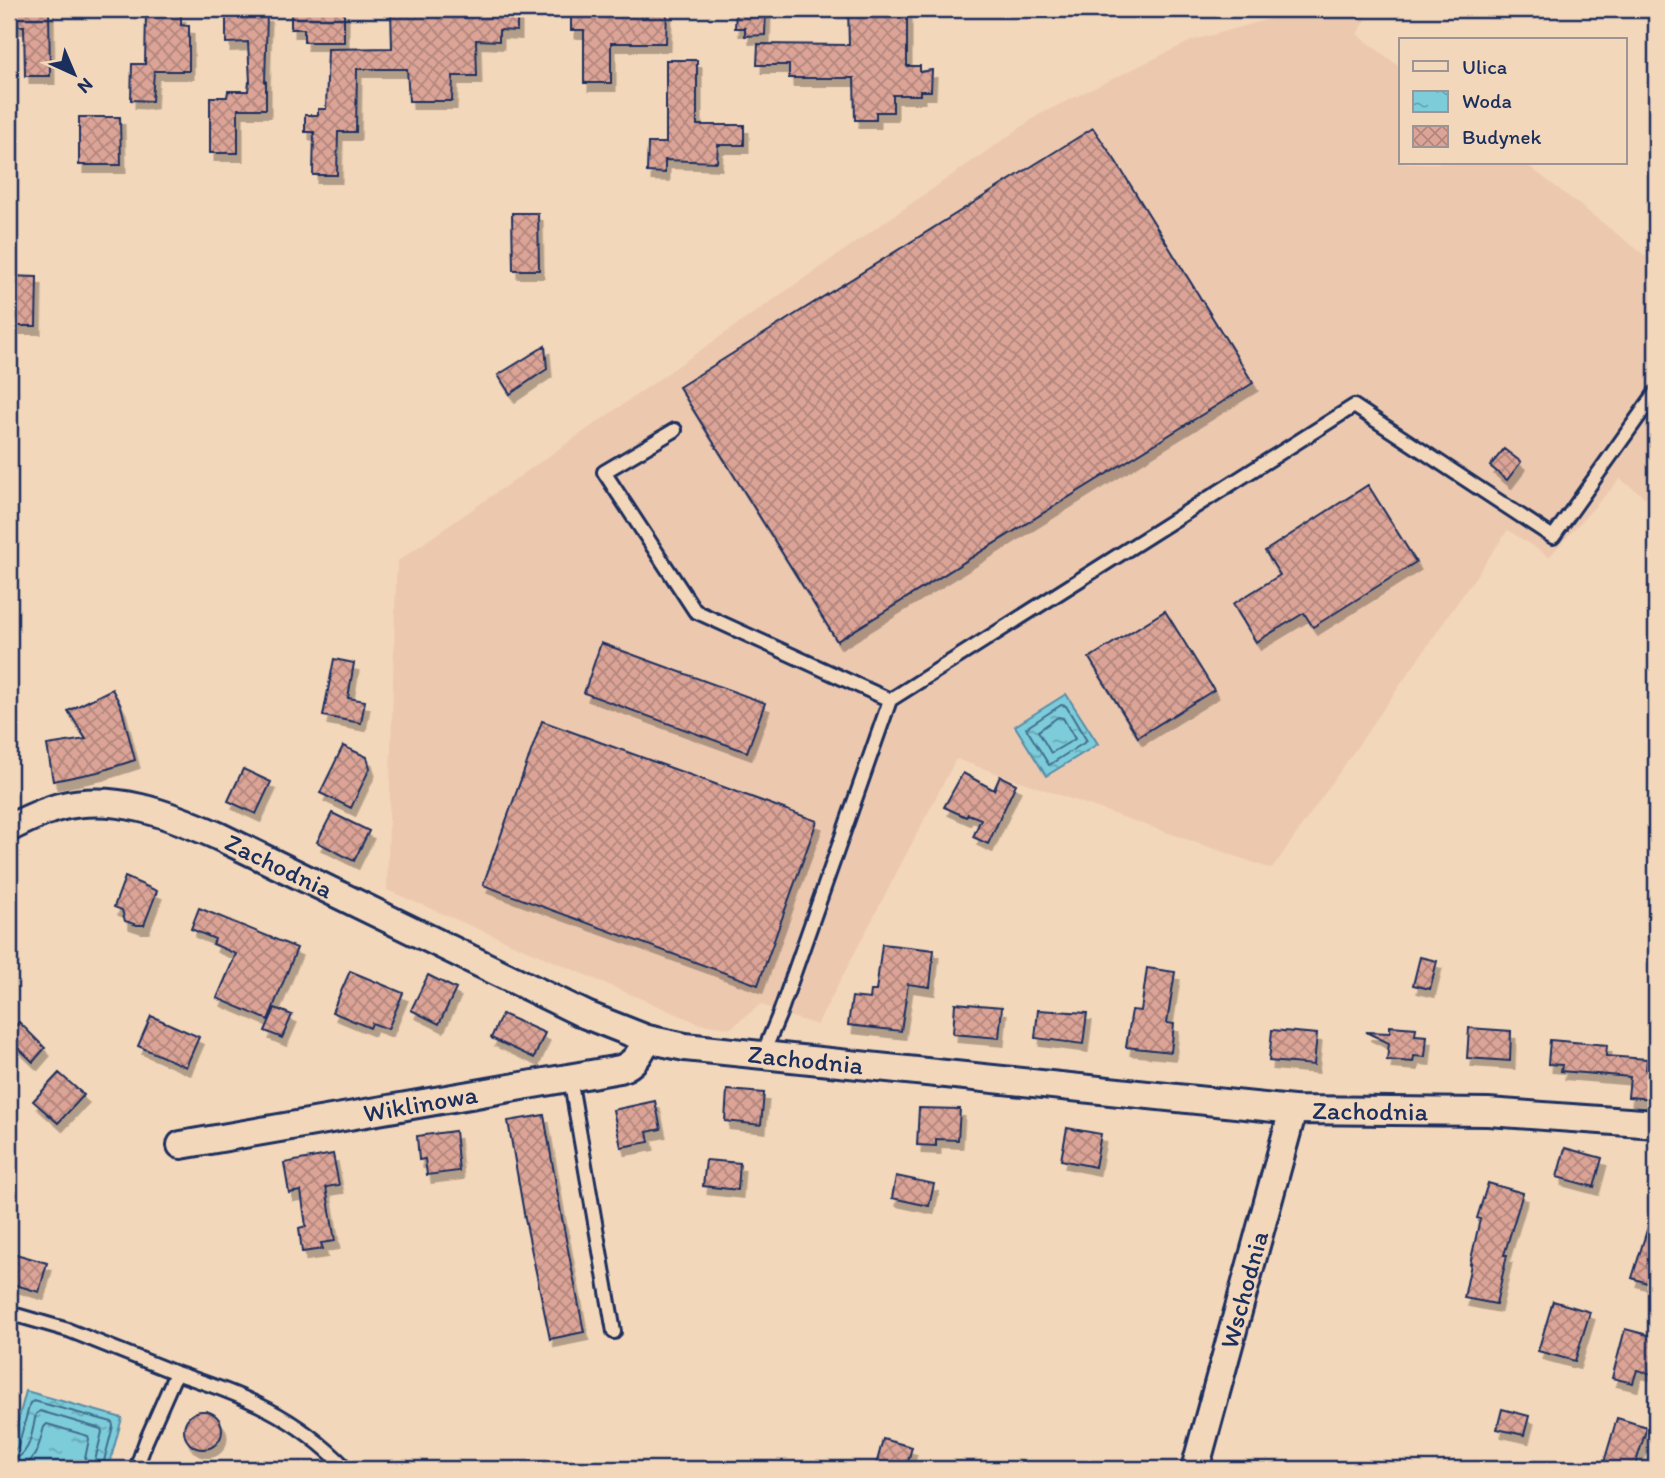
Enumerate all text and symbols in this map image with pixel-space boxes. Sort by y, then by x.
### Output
north arrow [38,38,108,108]
legend [1399,38,1626,164]
text: Ulica [1462,54,1507,79]
text: N [73,73,98,99]
text: Woda [1462,88,1512,113]
text: Budynek [1462,124,1542,149]
street label: Zachodnia [220,826,339,906]
street label: Zachodnia [746,1038,865,1081]
street label: Wiklinowa [361,1078,480,1129]
street label: Zachodnia [1312,1094,1429,1127]
street label: Wschodnia [1213,1227,1275,1352]

